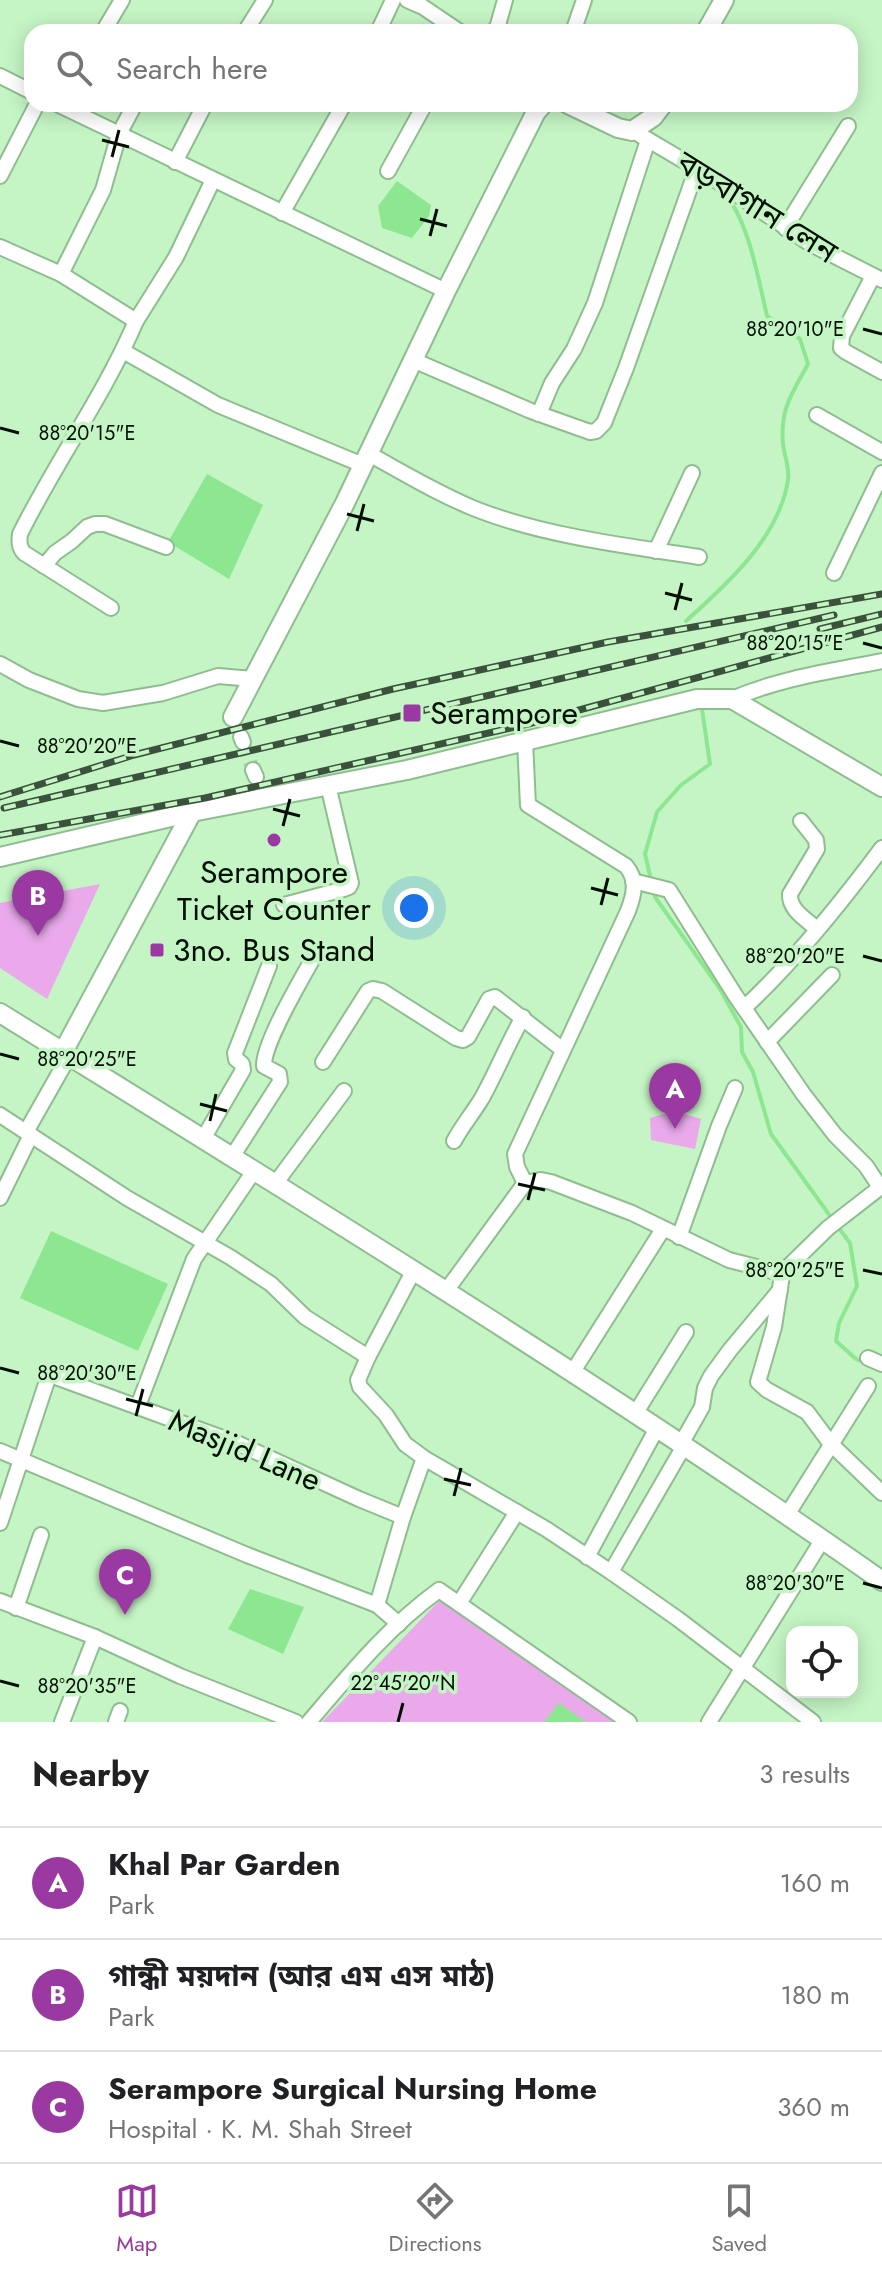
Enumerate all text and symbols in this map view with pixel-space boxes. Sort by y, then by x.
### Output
search box [24,24,858,112]
icon: search [52,46,96,90]
text: Search here [116,47,268,90]
street label: বড়বাগান লেন [667,139,847,275]
text: 88°20'10"E [746,315,844,344]
text: 88°20'15"E [38,419,136,448]
text: 88°20'15"E [746,629,844,658]
place label: Serampore [430,690,578,736]
marker: Serampore [401,702,423,724]
text: 88°20'20"E [37,732,137,761]
marker: Serampore Ticket Counter [265,831,283,849]
place label: Serampore Ticket Counter [177,849,371,932]
pin: B [12,870,64,936]
your location [394,888,434,928]
place label: 3no. Bus Stand [173,927,375,973]
marker: 3no. Bus Stand [148,941,166,959]
text: 88°20'20"E [745,942,845,971]
text: 88°20'25"E [37,1045,137,1074]
pin: A [649,1063,701,1129]
text: 88°20'25"E [745,1256,845,1285]
text: 88°20'30"E [37,1359,137,1388]
street label: Masjid Lane [162,1397,328,1503]
pin: C [99,1549,151,1615]
text: 88°20'30"E [745,1569,845,1598]
map controls [786,1626,858,1698]
button: locate [786,1626,858,1698]
text: 22°45'20"N [350,1669,456,1698]
text: 88°20'35"E [38,1672,136,1701]
text: Nearby [32,1750,149,1799]
text: 3 results [759,1755,850,1793]
text: Khal Par Garden [108,1843,340,1886]
text: A [48,1864,68,1902]
text: 160 m [780,1864,850,1902]
text: Park [108,1886,154,1924]
text: গান্ধী ময়দান (আর এম এস মাঠ) [108,1954,495,1997]
text: B [49,1976,67,2014]
text: 180 m [780,1976,850,2014]
text: Park [108,1998,154,2036]
text: Serampore Surgical Nursing Home [108,2067,597,2110]
text: C [49,2088,67,2126]
text: 360 m [777,2088,850,2126]
text: Hospital · K. M. Shah Street [108,2110,412,2148]
tab: Map [115,2179,159,2259]
tab: Directions [389,2179,482,2259]
tab: Saved [711,2179,767,2259]

